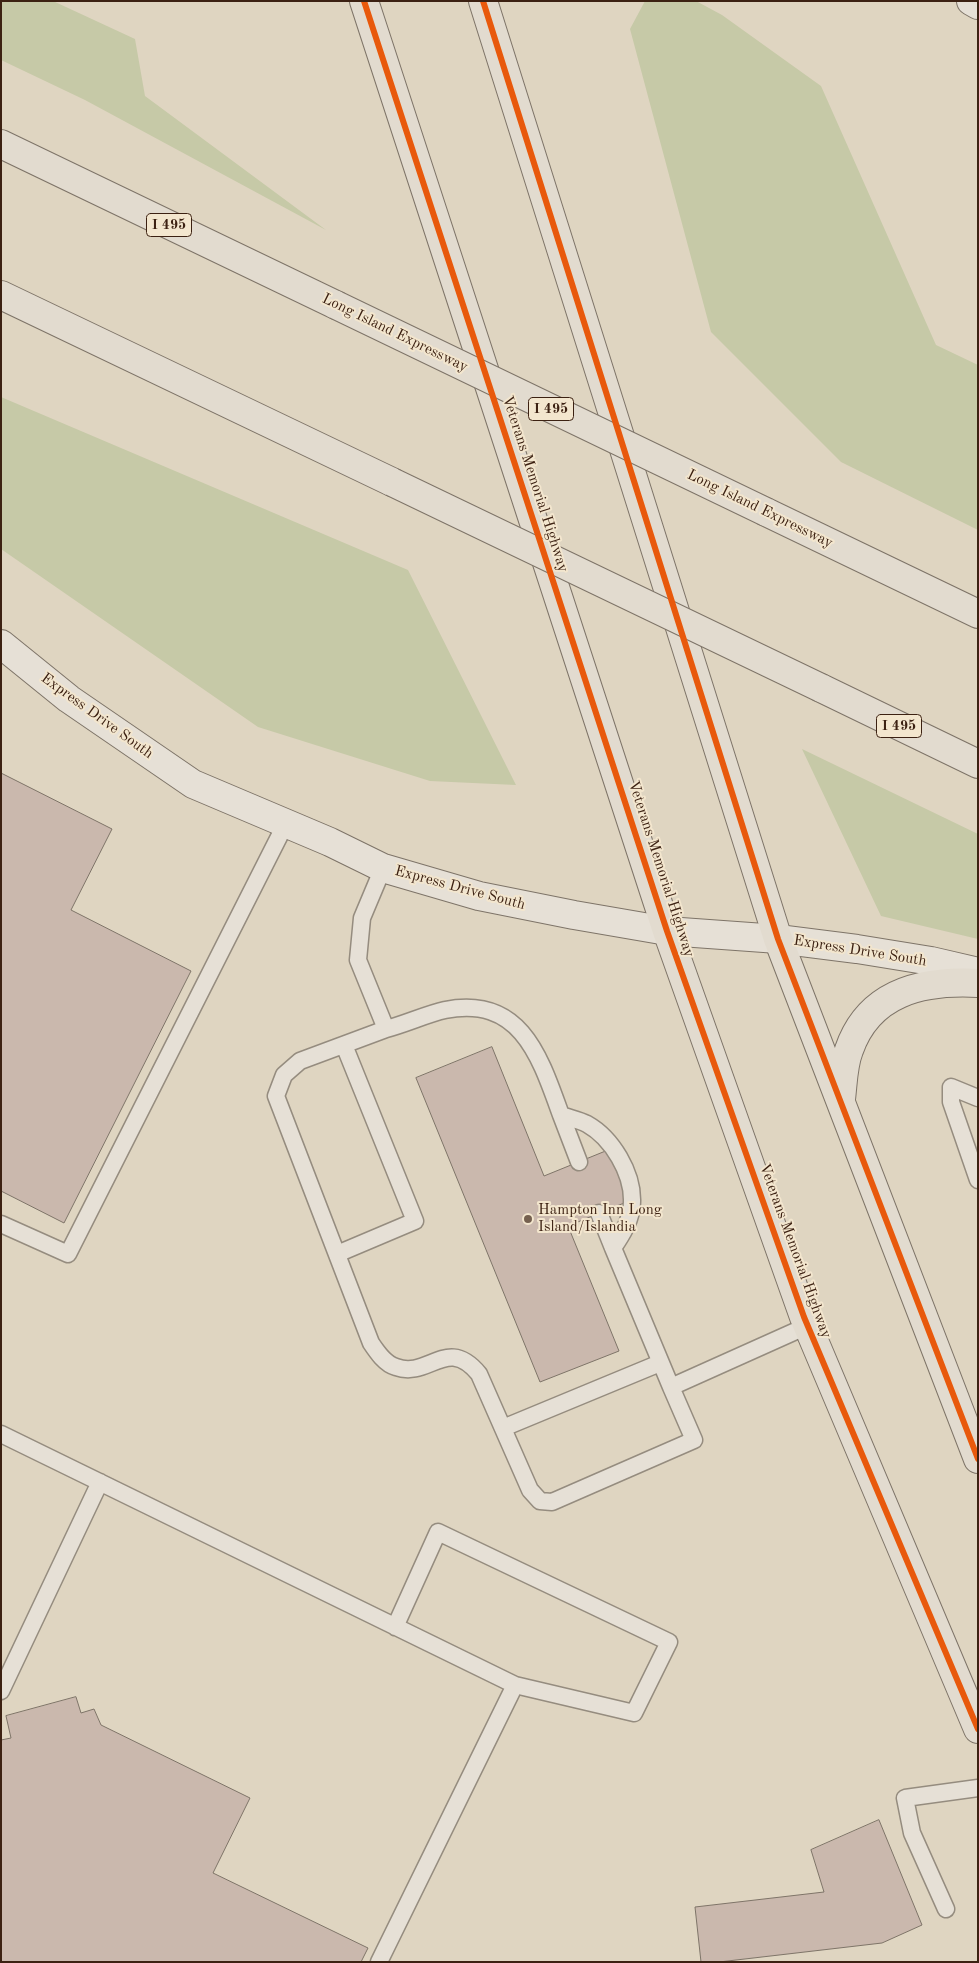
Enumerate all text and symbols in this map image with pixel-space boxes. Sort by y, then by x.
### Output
road number: I 495 [146,214,192,236]
street label: Long Island Expressway [319,290,471,376]
street label: Veterans Memorial Highway [498,393,572,575]
road number: I 495 [528,398,574,420]
street label: Long Island Expressway [684,466,836,552]
street label: Express Drive South [37,669,157,763]
road number: I 495 [876,714,922,738]
street label: Veterans Memorial Highway [624,778,698,960]
street label: Express Drive South [393,862,527,914]
street label: Express Drive South [792,932,928,970]
street label: Veterans Memorial Highway [755,1161,835,1341]
place label: Hampton Inn Long Island/Islandia [538,1201,662,1236]
marker: Hampton Inn Long Island/Islandia [522,1213,534,1225]

